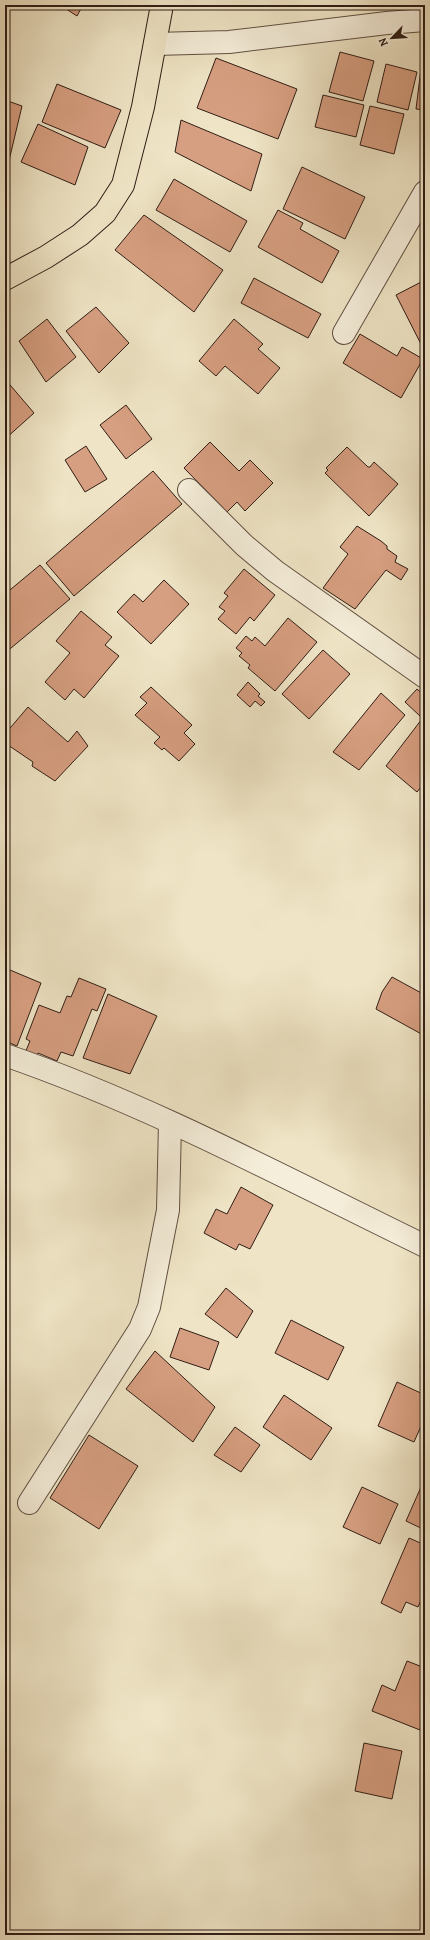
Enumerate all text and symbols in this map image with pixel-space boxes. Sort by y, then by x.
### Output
north arrow [372,18,412,58]
text: N [375,35,392,49]

